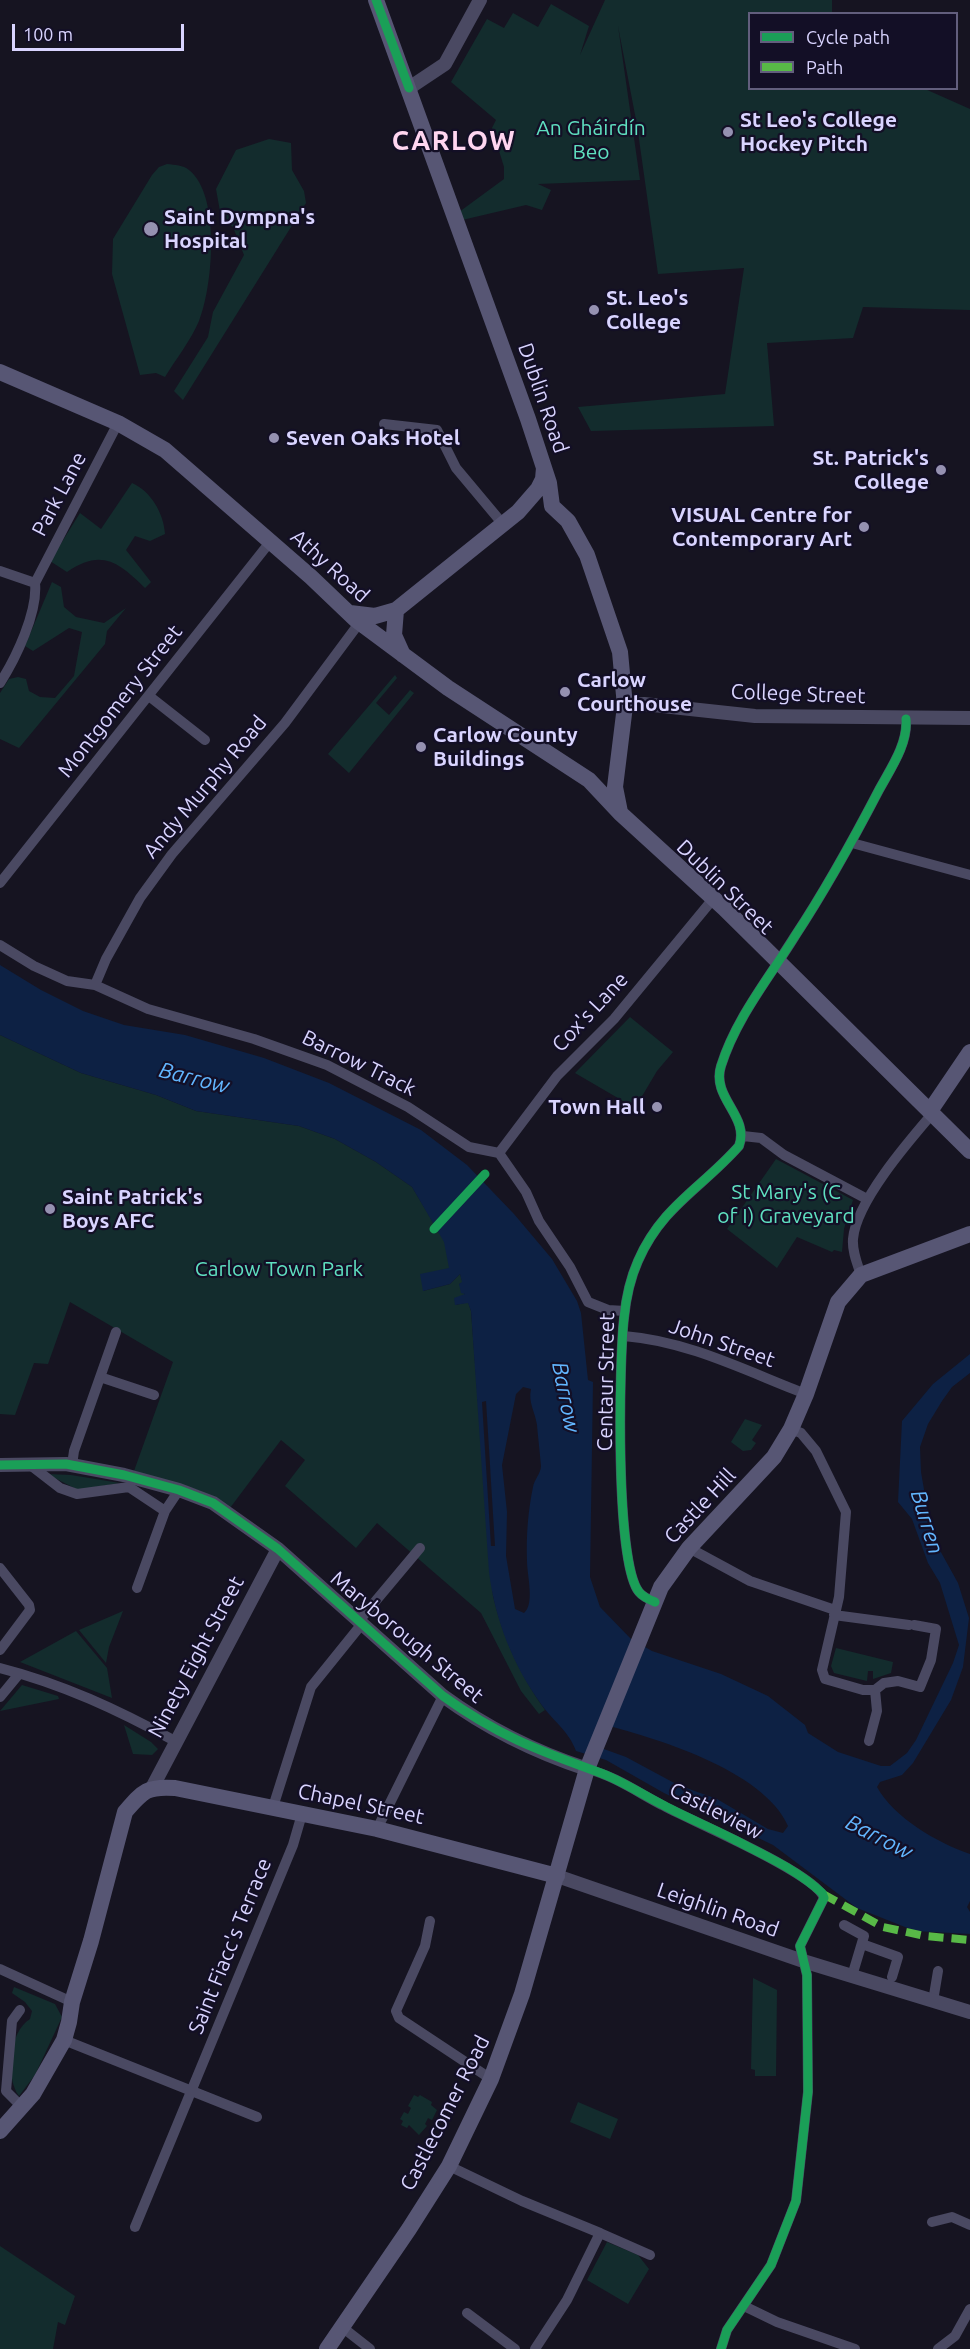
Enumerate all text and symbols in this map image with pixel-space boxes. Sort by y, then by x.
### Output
scale bar [15,12,188,50]
legend [748,12,958,90]
text: 100 m [23,24,73,44]
text: Cycle path [806,27,890,47]
text: Path [806,57,843,77]
place label: St Leo's College Hockey Pitch [740,107,897,157]
park label: An Gháirdín Beo [536,115,646,165]
district label: CARLOW [392,125,516,157]
marker: St Leo's College Hockey Pitch [721,125,735,139]
place label: Saint Dympna's Hospital [164,204,315,254]
marker: Saint Dympna's Hospital [142,220,160,238]
place label: St. Leo's College [606,285,688,335]
marker: St. Leo's College [587,303,601,317]
street label: Dublin Road [512,340,574,456]
place label: Seven Oaks Hotel [286,425,460,451]
marker: Seven Oaks Hotel [267,431,281,445]
place label: St. Patrick's College [813,445,929,495]
street label: Park Lane [26,448,92,540]
marker: St. Patrick's College [934,463,948,477]
place label: VISUAL Centre for Contemporary Art [671,502,852,552]
marker: VISUAL Centre for Contemporary Art [857,520,871,534]
street label: Athy Road [286,524,374,608]
street label: Montgomery Street [53,620,187,782]
place label: Carlow Courthouse [577,667,692,717]
street label: College Street [730,679,866,709]
marker: Carlow Courthouse [558,685,572,699]
street label: Andy Murphy Road [138,711,272,863]
place label: Carlow County Buildings [433,722,578,772]
marker: Carlow County Buildings [414,740,428,754]
street label: Dublin Street [671,834,779,940]
street label: Cox's Lane [547,967,633,1057]
street label: Barrow Track [298,1025,420,1101]
water label: Barrow [156,1057,232,1099]
place label: Town Hall [548,1094,645,1120]
marker: Town Hall [650,1100,664,1114]
park label: St Mary's (C of I) Graveyard [717,1179,855,1229]
place label: Saint Patrick's Boys AFC [62,1184,203,1234]
marker: Saint Patrick's Boys AFC [43,1202,57,1216]
park label: Carlow Town Park [195,1256,363,1282]
street label: Centaur Street [592,1312,620,1452]
street label: John Street [666,1313,778,1373]
water label: Barrow [546,1359,586,1435]
street label: Castle Hill [659,1463,741,1549]
water label: Burren [905,1487,949,1557]
street label: Maryborough Street [325,1566,489,1708]
street label: Ninety Eight Street [143,1572,249,1742]
street label: Castleview [665,1777,767,1845]
street label: Chapel Street [296,1778,426,1830]
water label: Barrow [841,1809,917,1865]
street label: Saint Fiacc's Terrace [183,1854,277,2038]
street label: Leighlin Road [654,1877,782,1943]
street label: Castlecomer Road [395,2031,495,2195]

